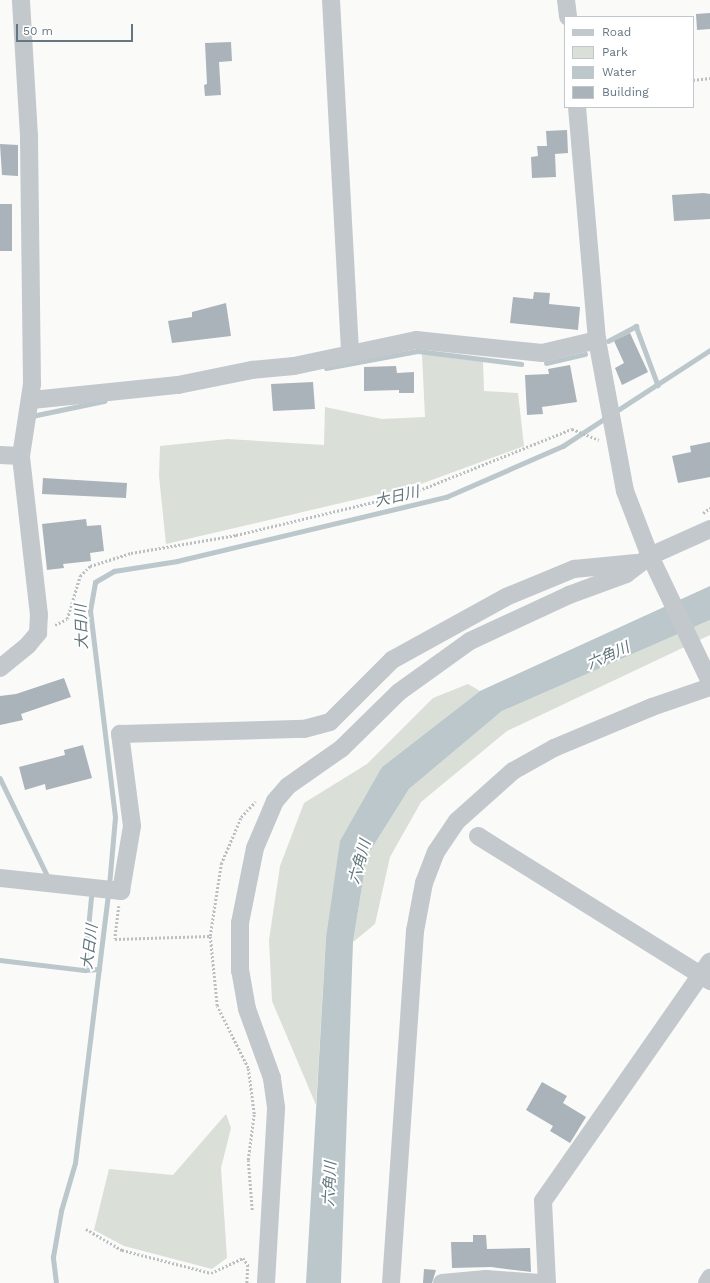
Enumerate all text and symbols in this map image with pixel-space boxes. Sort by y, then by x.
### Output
scale bar [18,16,135,42]
legend [564,16,694,108]
text: 50 m [23,24,53,38]
text: Road [602,25,631,39]
text: Park [602,45,628,59]
text: Water [602,65,636,79]
text: Building [602,85,649,99]
water label: 大日川 [373,483,421,511]
water label: 大日川 [72,604,92,650]
water label: 六角川 [584,639,632,673]
water label: 六角川 [345,838,375,886]
water label: 大日川 [78,924,102,970]
water label: 六角川 [320,1161,340,1207]

